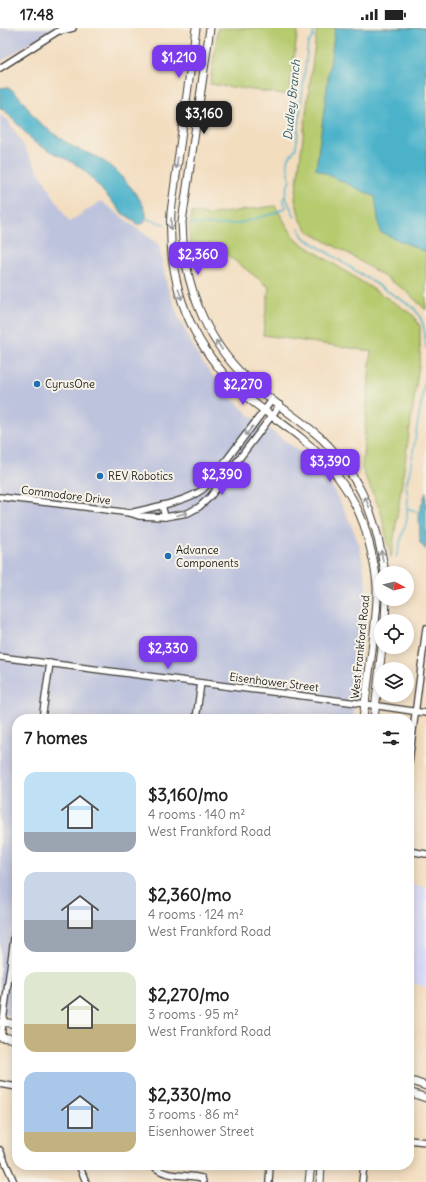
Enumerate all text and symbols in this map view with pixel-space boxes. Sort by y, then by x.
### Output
text: 17:48 [20,5,54,24]
pin: $1,210 [146,45,212,79]
text: $1,210 [161,49,197,66]
water label: Dudley Branch [280,58,303,141]
pin: $3,160 [171,101,237,135]
text: $3,160 [185,105,223,122]
one-way arrow [173,156,181,169]
one-way arrow [167,217,174,230]
pin: $2,360 [165,242,231,276]
text: $2,360 [178,246,218,263]
one-way arrow [177,287,184,300]
one-way arrow [215,340,223,351]
pin: $2,270 [210,372,276,406]
text: $2,270 [223,376,263,393]
place label: CyrusOne [45,377,95,391]
marker: CyrusOne [32,379,42,389]
one-way arrow [245,426,253,437]
pin: $3,390 [297,449,363,483]
text: $3,390 [310,453,350,470]
pin: $2,390 [189,462,255,496]
text: $2,390 [202,466,242,483]
place label: REV Robotics [108,469,173,483]
marker: REV Robotics [95,471,105,481]
street label: Commodore Drive [20,483,112,507]
one-way arrow [363,497,370,509]
one-way arrow [175,510,188,518]
place label: Advance Components [176,543,239,570]
one-way arrow [378,550,386,563]
marker: Advance Components [163,551,173,561]
north arrow [374,566,414,606]
map controls [374,566,414,702]
street label: West Frankford Road [348,594,372,700]
button: locate [374,614,414,654]
pin: $2,330 [135,636,201,670]
text: $2,330 [148,640,188,657]
button: layers [374,662,414,702]
street label: Eisenhower Street [229,670,320,694]
text: 7 homes [24,727,88,749]
icon: filters [380,727,402,749]
text: $3,160/mo [148,784,228,806]
icon: home [56,788,104,836]
text: 4 rooms · 140 m² [148,806,245,823]
text: West Frankford Road [148,823,271,840]
text: $2,360/mo [148,884,231,906]
icon: home [56,888,104,936]
text: 4 rooms · 124 m² [148,906,244,923]
text: West Frankford Road [148,923,271,940]
text: $2,270/mo [148,984,229,1006]
icon: home [56,988,104,1036]
text: 3 rooms · 95 m² [148,1006,239,1023]
text: West Frankford Road [148,1023,271,1040]
text: $2,330/mo [148,1084,231,1106]
icon: home [56,1088,104,1136]
text: 3 rooms · 86 m² [148,1106,239,1123]
text: Eisenhower Street [148,1123,254,1140]

